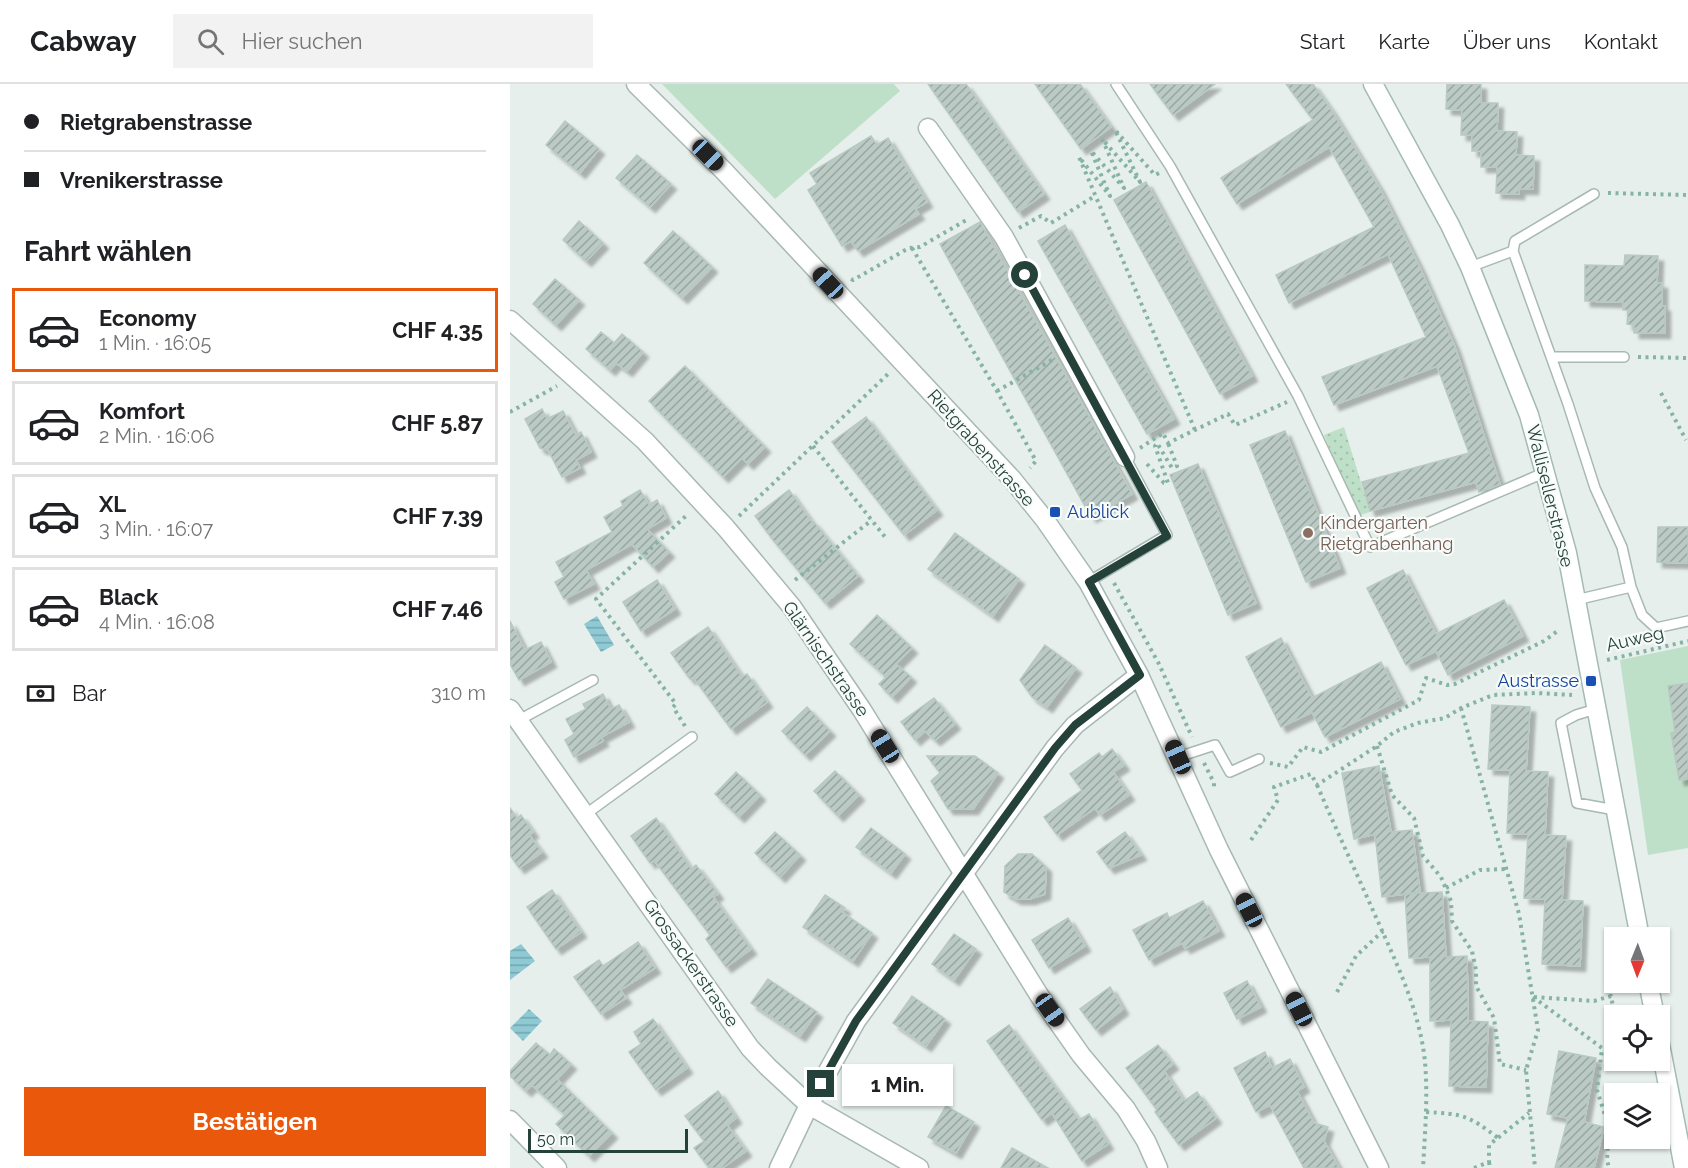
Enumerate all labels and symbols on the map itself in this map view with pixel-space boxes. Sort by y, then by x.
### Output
car [689,136,727,174]
route start [1011,261,1038,288]
car [809,264,847,302]
street label: Rietgrabenstrasse [923,385,1040,511]
street label: Wallisellerstrasse [1523,422,1578,570]
place label: Aublick [1067,501,1129,522]
marker: Aublick [1048,505,1062,519]
place label: Kindergarten Rietgrabenhang [1320,512,1453,554]
marker: Kindergarten Rietgrabenhang [1301,526,1315,540]
street label: Glärnischstrasse [779,597,874,721]
street label: Auweg [1604,622,1666,655]
place label: Austrasse [1498,670,1579,691]
marker: Austrasse [1584,674,1598,688]
car [868,726,902,766]
car [1162,737,1194,777]
car [1233,890,1265,930]
street label: Grossackerstrasse [639,895,744,1031]
north arrow [1604,927,1670,993]
car [1283,989,1315,1029]
car [1032,990,1068,1030]
callout: 1 Min. [842,1063,953,1105]
route end [807,1070,834,1097]
scale bar [528,1126,688,1154]

